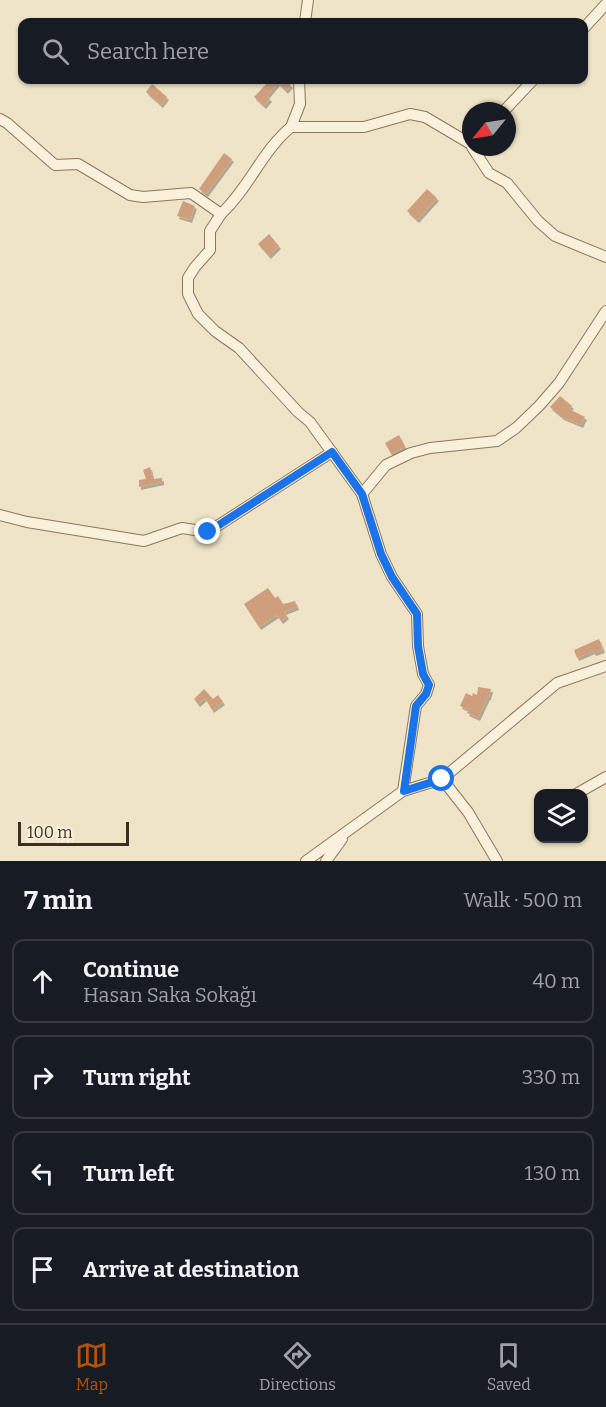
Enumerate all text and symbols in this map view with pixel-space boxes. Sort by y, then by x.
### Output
search box [18,18,588,84]
icon: search [39,35,72,68]
text: Search here [87,38,209,65]
north arrow [462,102,516,156]
route end [194,518,220,544]
route start [428,765,454,791]
map controls [534,789,588,843]
button: layers [534,789,588,843]
scale bar [18,819,129,846]
text: 100 m [27,823,72,842]
text: 7 min [24,885,92,916]
text: Walk · 500 m [464,888,582,912]
text: Continue [83,956,179,983]
icon: ahead [26,965,59,998]
text: 40 m [532,969,580,993]
text: Hasan Saka Sokağı [83,983,257,1007]
icon: right [26,1061,59,1094]
text: Turn right [83,1064,191,1091]
text: 330 m [522,1065,580,1089]
icon: left [26,1157,59,1190]
text: Turn left [83,1160,175,1187]
text: 130 m [525,1161,580,1185]
icon: arrive [26,1253,59,1286]
text: Arrive at destination [83,1256,299,1283]
tab: Map [75,1339,108,1394]
tab: Directions [259,1339,336,1394]
tab: Saved [487,1339,531,1394]

